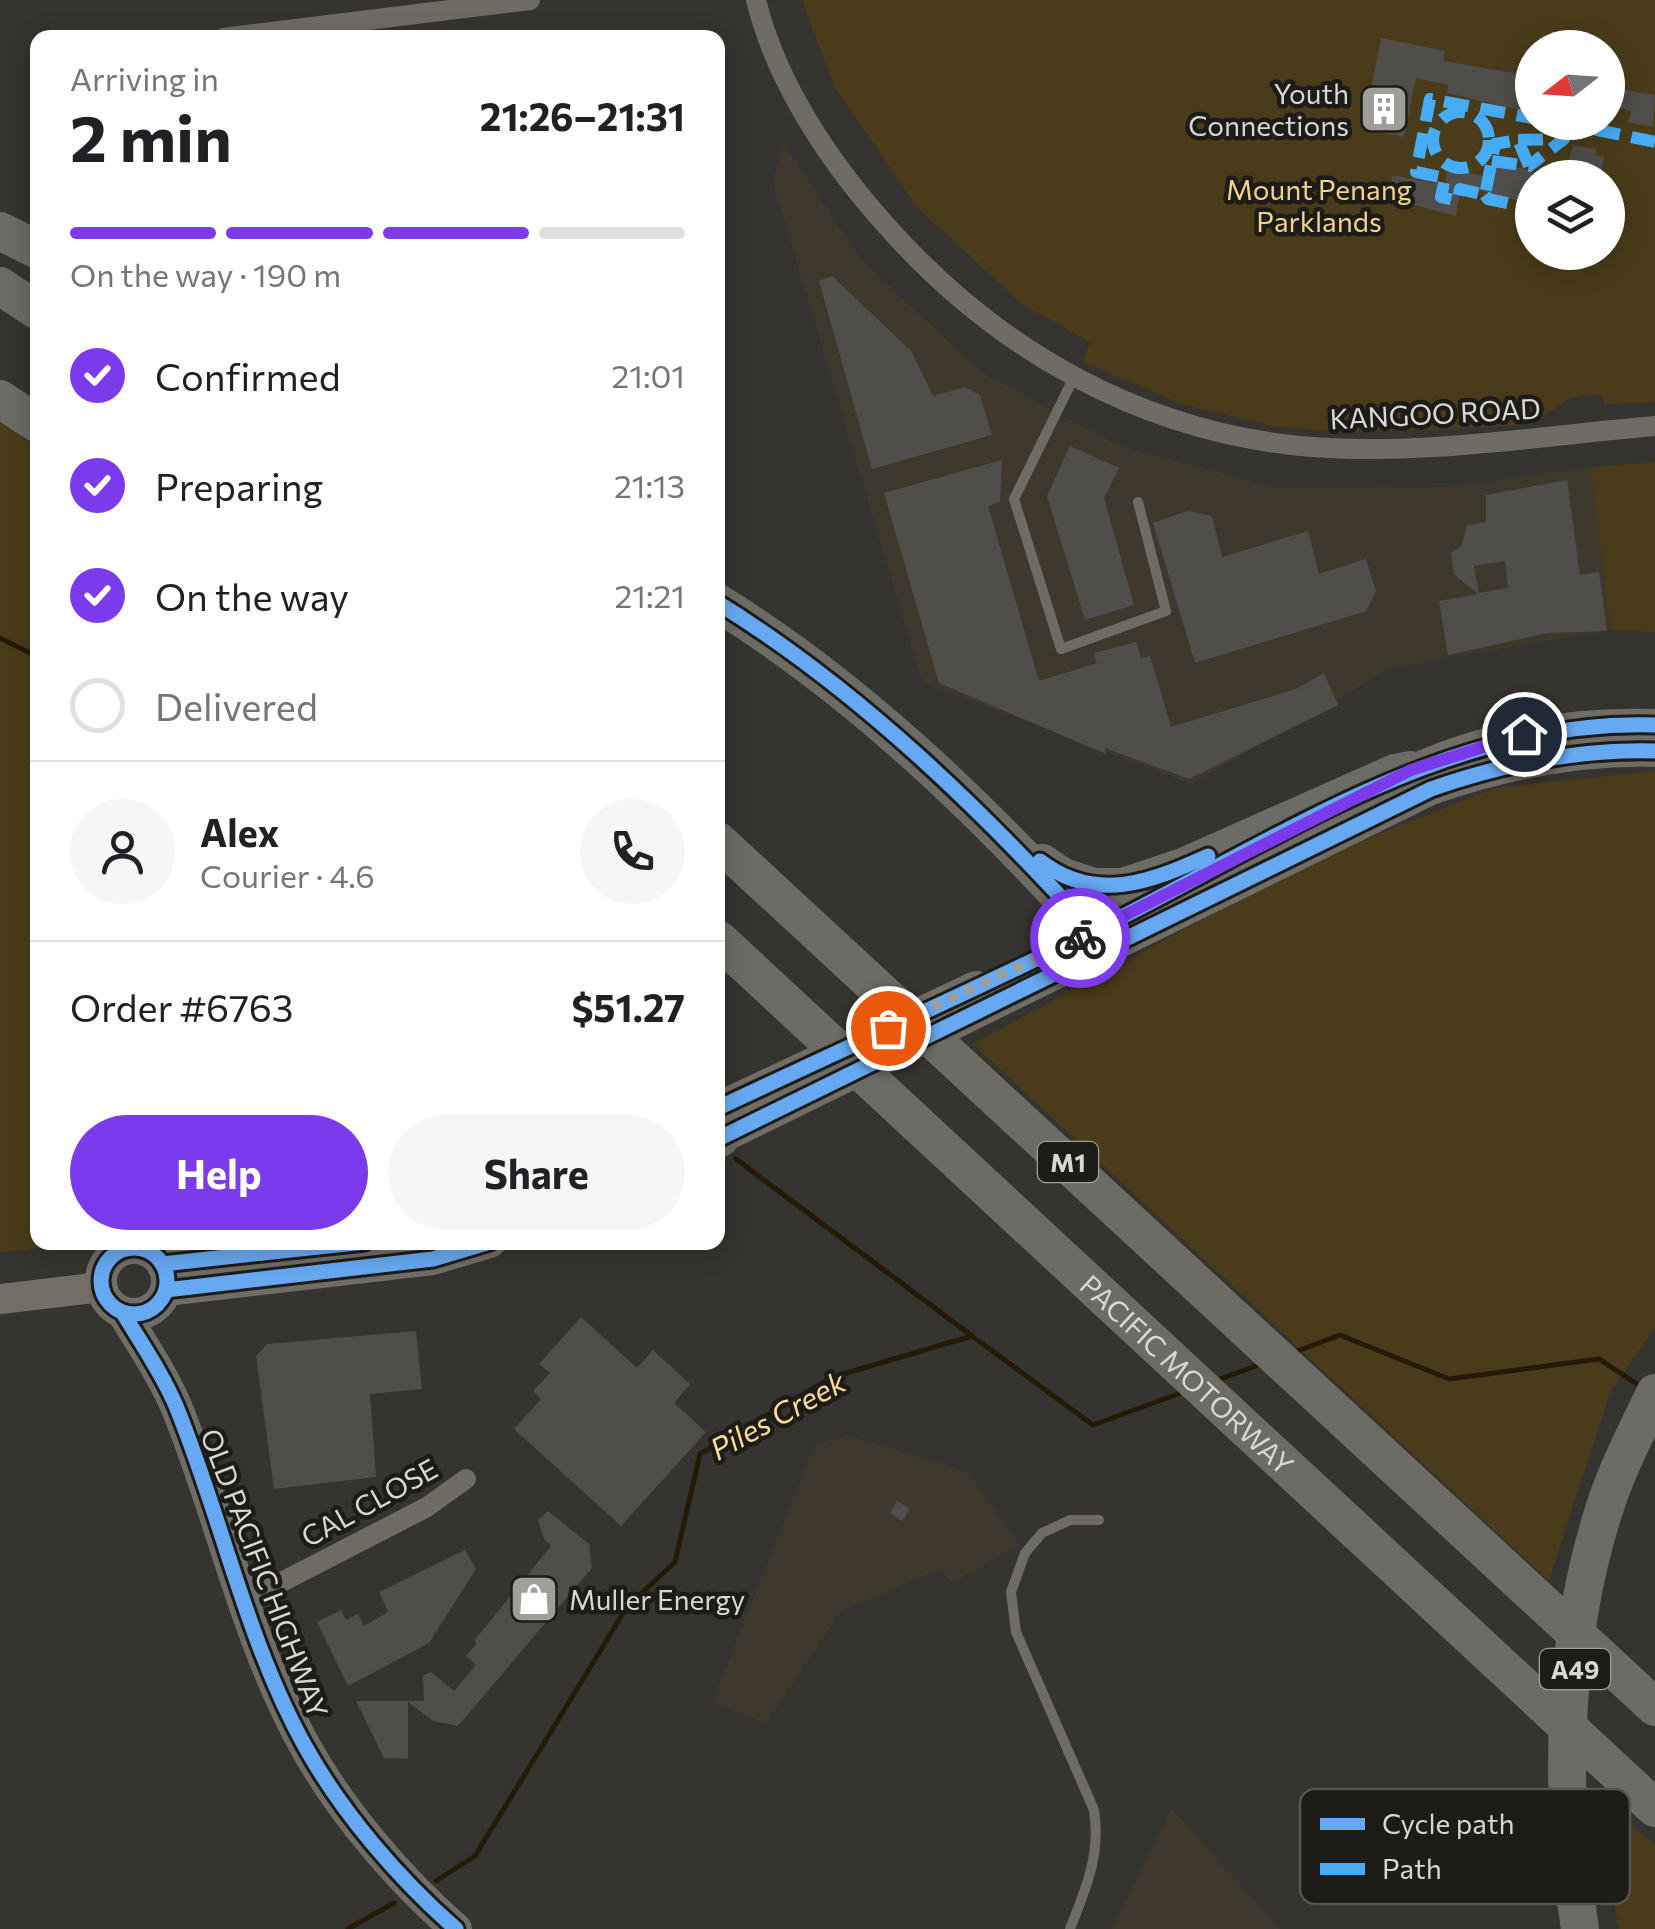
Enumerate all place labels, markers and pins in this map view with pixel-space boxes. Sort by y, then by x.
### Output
place label: Youth Connections [1188,76,1349,142]
building icon: Youth Connections [1358,83,1410,135]
pin [1482,692,1567,777]
pin [846,986,931,1071]
shop icon: Muller Energy [508,1573,560,1625]
place label: Muller Energy [569,1582,745,1616]

